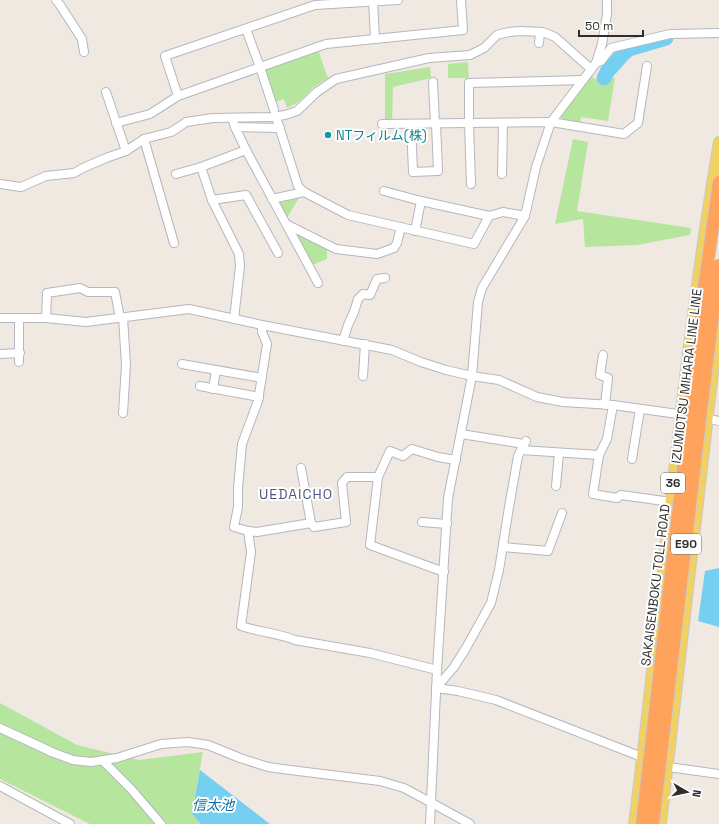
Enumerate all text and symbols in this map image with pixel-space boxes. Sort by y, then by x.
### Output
scale bar [579,12,643,38]
text: 50 m [585,18,613,34]
place label: NTフィルム(株) [336,127,427,144]
marker: NTフィルム(株) [323,130,333,140]
street label: IZUMIOTSU MIHARA LINE LINE [667,288,706,464]
road number: 36 [661,473,685,493]
district label: UEDAICHO [259,485,333,503]
street label: SAKAISENBOKU TOLL ROAD [637,503,674,667]
road number: E90 [671,534,701,554]
north arrow [667,772,707,812]
text: N [689,789,704,798]
water label: 信太池 [192,796,236,814]

